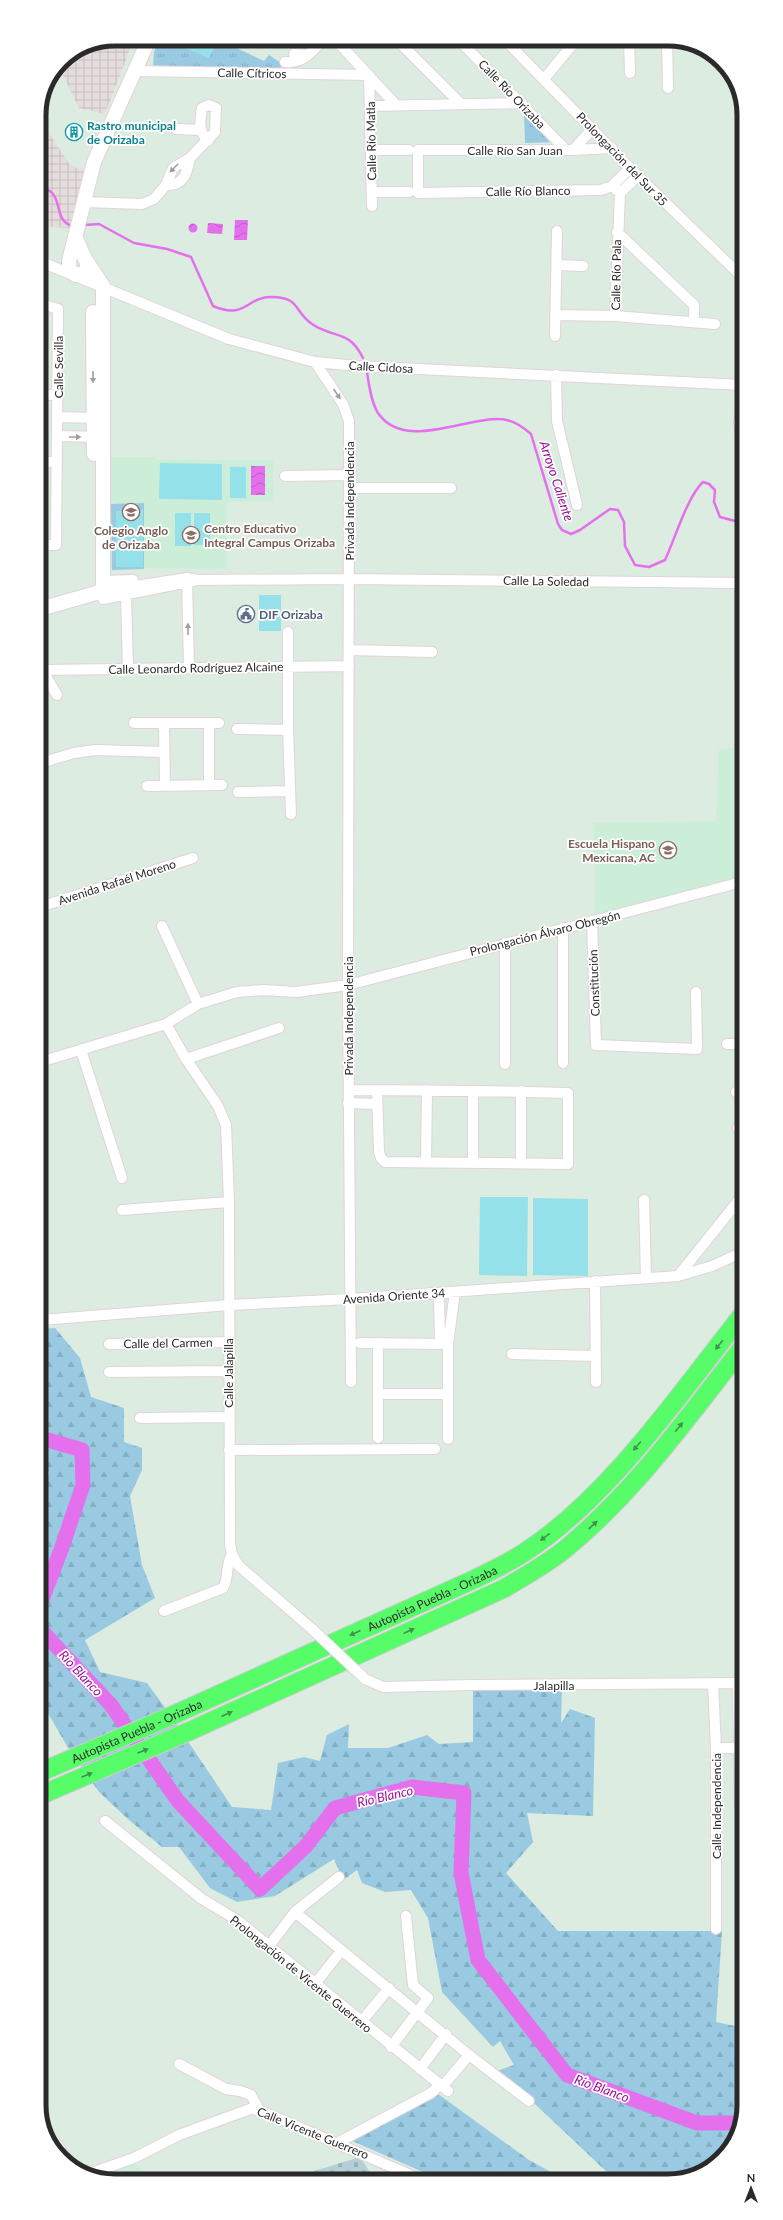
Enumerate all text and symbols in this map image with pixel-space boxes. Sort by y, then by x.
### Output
street label: Calle Río Orizaba [475,56,549,132]
street label: Calle Cítricos [217,65,287,81]
street label: Calle Río Matla [363,101,379,181]
street label: Prolongación del Sur 35 [573,109,671,209]
place label: Rastro municipal de Orizaba [87,118,176,147]
building icon: Rastro municipal de Orizaba [64,122,84,142]
street label: Calle Río San Juan [467,143,563,158]
one-way arrow [169,163,179,173]
street label: Calle Río Blanco [485,183,571,199]
street label: Calle Río Pala [608,239,624,311]
street label: Calle Sevilla [51,336,66,398]
street label: Calle Cidosa [348,358,414,376]
one-way arrow [90,371,96,384]
one-way arrow [333,389,341,400]
one-way arrow [69,433,81,440]
water label: Arroyo Caliente [536,438,578,523]
street label: Privada Independencia [342,441,357,561]
school or university icon: Colegio Anglo de Orizaba [121,502,141,522]
place label: Centro Educativo Integral Campus Orizaba [204,521,335,550]
place label: Colegio Anglo de Orizaba [94,523,168,552]
school or university icon: Centro Educativo Integral Campus Orizaba [181,525,201,545]
street label: Calle La Soledad [503,573,589,589]
public building icon: DIF Orizaba [236,604,256,624]
place label: DIF Orizaba [259,607,323,622]
one-way arrow [185,622,191,635]
street label: Calle Leonardo Rodríguez Alcaine [108,659,284,677]
place label: Escuela Hispano Mexicana, AC [568,836,655,865]
school or university icon: Escuela Hispano Mexicana, AC [658,840,678,860]
street label: Avenida Rafaél Moreno [56,856,178,908]
street label: Prolongación Álvaro Obregón [468,907,622,959]
street label: Constitución [585,949,603,1017]
street label: Privada Independencia [341,956,356,1076]
street label: Avenida Oriente 34 [342,1285,446,1307]
street label: Calle del Carmen [123,1335,213,1351]
street label: Calle Jalapilla [221,1338,236,1408]
one-way arrow [714,1339,723,1350]
one-way arrow [675,1422,684,1433]
one-way arrow [633,1440,642,1451]
one-way arrow [588,1520,598,1529]
one-way arrow [540,1533,551,1542]
street label: Autopista Puebla - Orizaba [365,1562,499,1634]
one-way arrow [404,1628,416,1634]
one-way arrow [349,1630,360,1636]
water label: Río Blanco [56,1647,106,1699]
street label: Jalapilla [534,1678,574,1693]
street label: Autopista Puebla - Orizaba [69,1696,204,1766]
one-way arrow [222,1710,234,1716]
one-way arrow [138,1747,150,1753]
street label: Calle Independencia [709,1753,724,1859]
one-way arrow [82,1772,93,1778]
water label: Río Blanco [355,1782,415,1810]
street label: Prolongación de Vicente Guerrero [227,1912,375,2036]
water label: Río Blanco [572,2071,632,2105]
street label: Calle Vicente Guerrero [255,2104,371,2162]
north arrow [731,2168,771,2208]
text: N [747,2171,755,2184]

